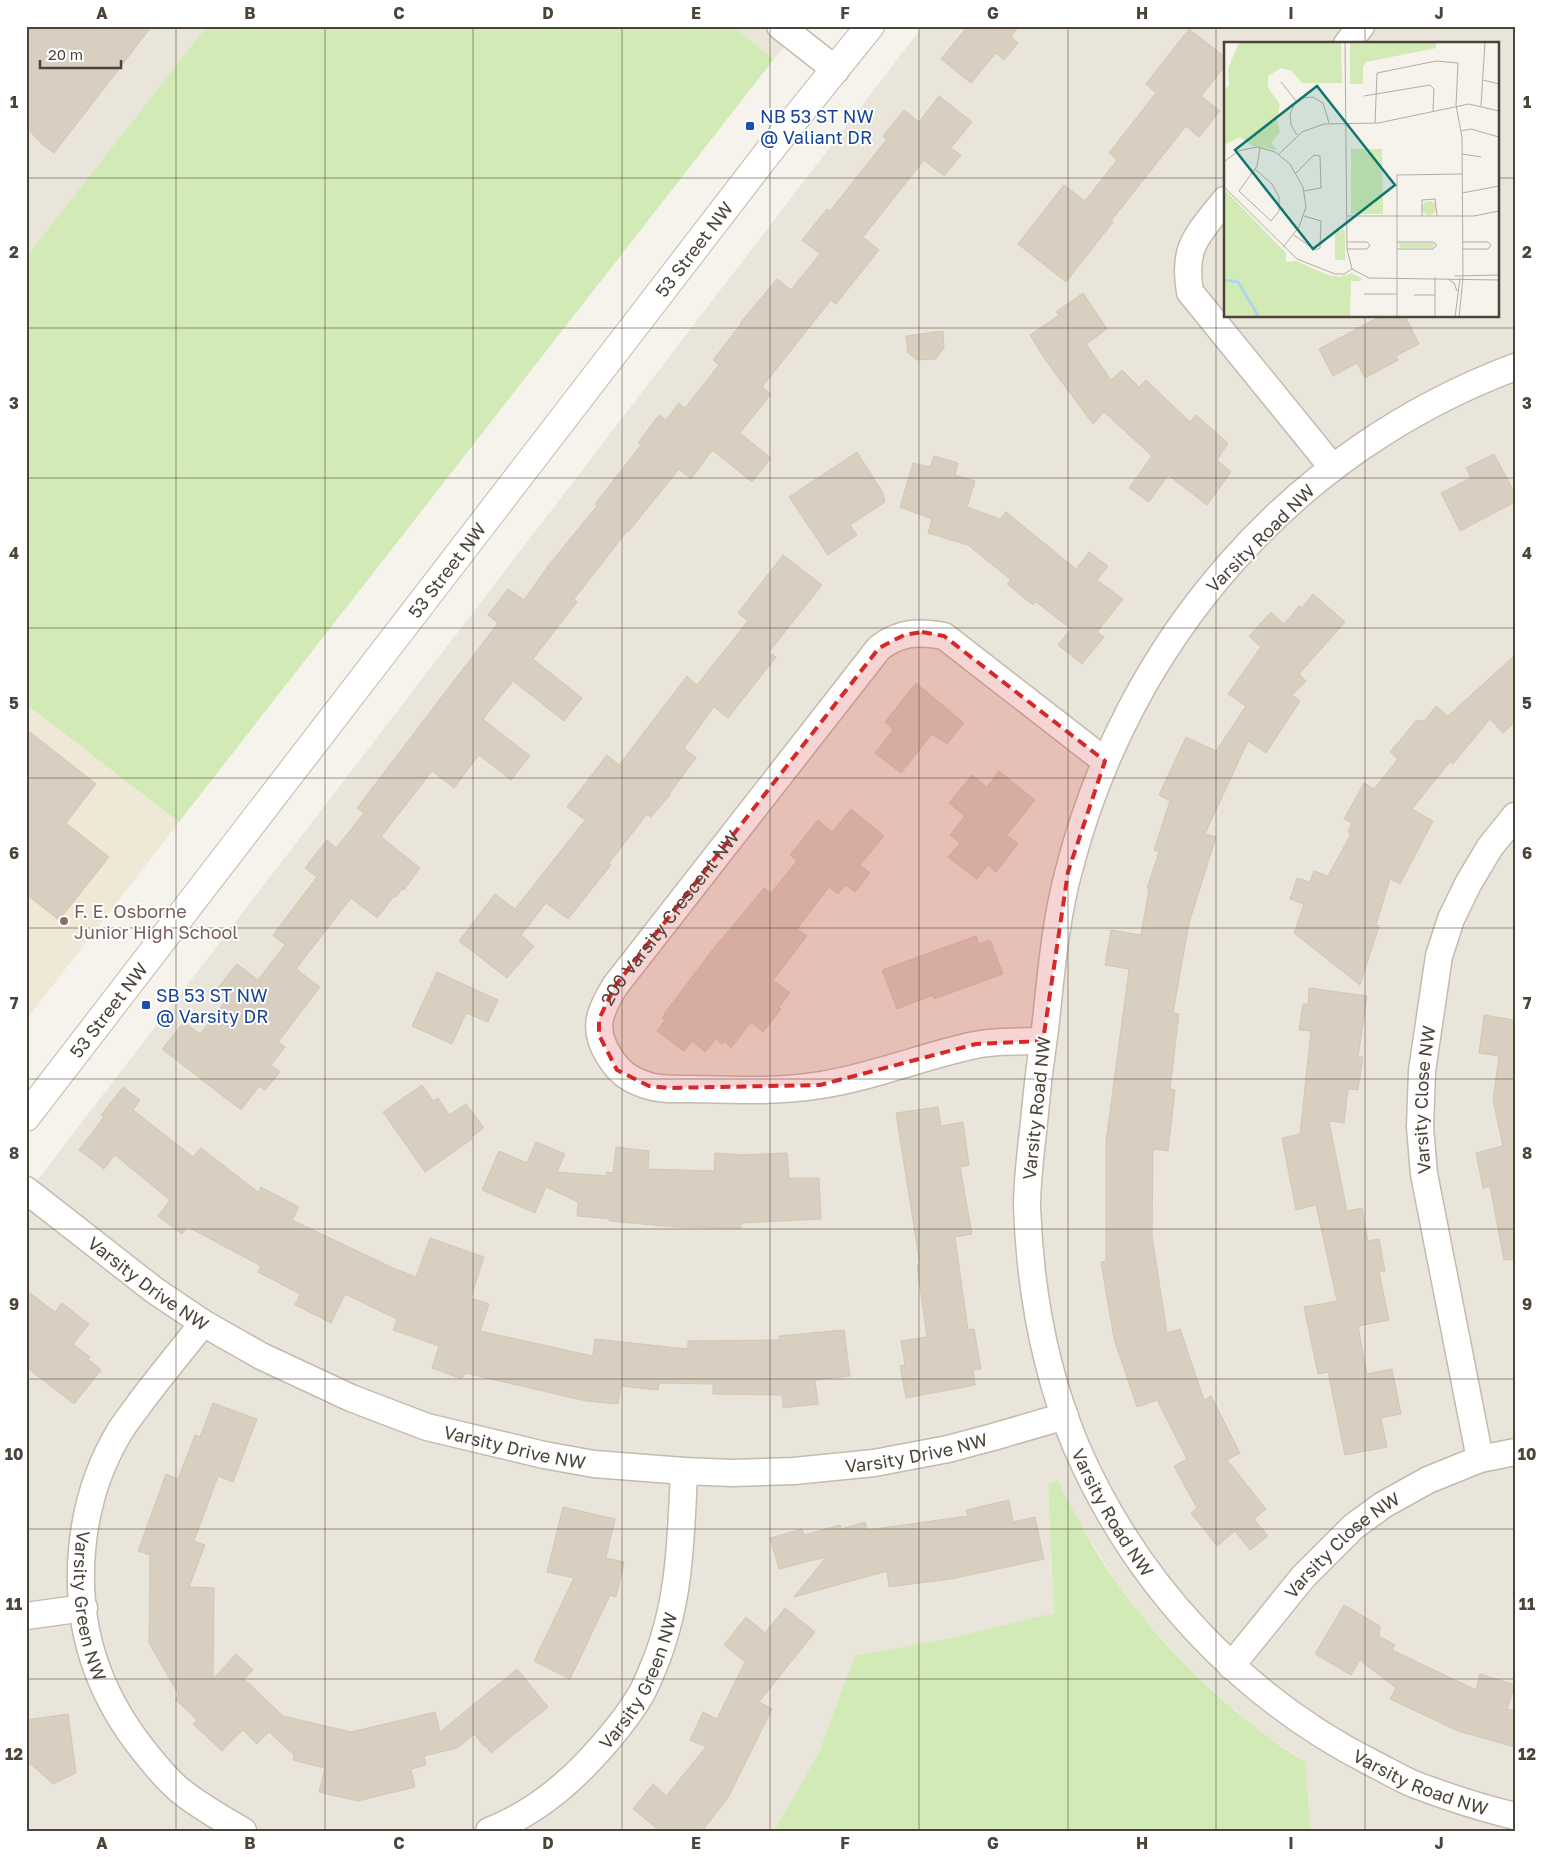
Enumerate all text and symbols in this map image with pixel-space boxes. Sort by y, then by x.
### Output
text: A [96,3,108,23]
text: B [244,3,256,23]
text: C [393,3,405,23]
text: D [542,3,554,23]
text: E [691,3,701,23]
text: F [840,3,850,23]
text: G [987,3,999,23]
text: H [1136,3,1148,23]
text: I [1288,3,1294,23]
text: J [1434,3,1444,23]
scale bar [40,38,121,70]
inset map [1224,42,1498,318]
text: 20 m [48,45,83,63]
text: 1 [10,92,18,112]
text: 1 [1523,92,1531,112]
place label: NB 53 ST NW @ Valiant DR [760,105,874,148]
marker: NB 53 ST NW @ Valiant DR [744,120,756,132]
street label: 53 Street NW [650,197,737,301]
text: 2 [9,242,19,262]
text: 2 [1522,242,1532,262]
text: 3 [9,393,19,413]
text: 3 [1522,393,1532,413]
street label: Varsity Road NW [1201,479,1319,597]
street label: 53 Street NW [403,518,490,622]
text: 4 [9,543,19,563]
text: 4 [1522,543,1532,563]
text: 5 [9,693,19,713]
text: 5 [1522,693,1532,713]
street label: 200 Varsity Crescent NW [595,826,744,1009]
text: 6 [9,843,19,863]
text: 6 [1522,843,1532,863]
place label: F. E. Osborne Junior High School [74,900,238,943]
marker: F. E. Osborne Junior High School [58,915,70,927]
street label: 53 Street NW [65,958,152,1062]
place label: SB 53 ST NW @ Varsity DR [156,984,268,1027]
text: 7 [10,993,19,1013]
text: 7 [1523,993,1532,1013]
marker: SB 53 ST NW @ Varsity DR [140,999,152,1011]
street label: Varsity Close NW [1409,1024,1440,1175]
street label: Varsity Road NW [1018,1035,1054,1181]
text: 8 [9,1143,19,1163]
text: 8 [1522,1143,1532,1163]
street label: Varsity Drive NW [84,1232,213,1335]
text: 9 [9,1294,19,1314]
text: 9 [1522,1294,1532,1314]
street label: Varsity Drive NW [442,1420,587,1473]
street label: Varsity Drive NW [844,1428,990,1477]
text: 10 [5,1444,23,1464]
text: 10 [1518,1444,1536,1464]
street label: Varsity Road NW [1067,1445,1159,1581]
street label: Varsity Close NW [1279,1487,1403,1602]
street label: Varsity Green NW [70,1530,111,1684]
text: 11 [6,1594,22,1614]
text: 11 [1519,1594,1535,1614]
street label: Varsity Green NW [594,1610,681,1753]
text: 12 [5,1744,23,1764]
street label: Varsity Road NW [1349,1744,1491,1819]
text: 12 [1518,1744,1536,1764]
text: A [96,1833,108,1853]
text: B [244,1833,256,1853]
text: C [393,1833,405,1853]
text: D [542,1833,554,1853]
text: E [691,1833,701,1853]
text: F [840,1833,850,1853]
text: G [987,1833,999,1853]
text: H [1136,1833,1148,1853]
text: I [1288,1833,1294,1853]
text: J [1434,1833,1444,1853]

